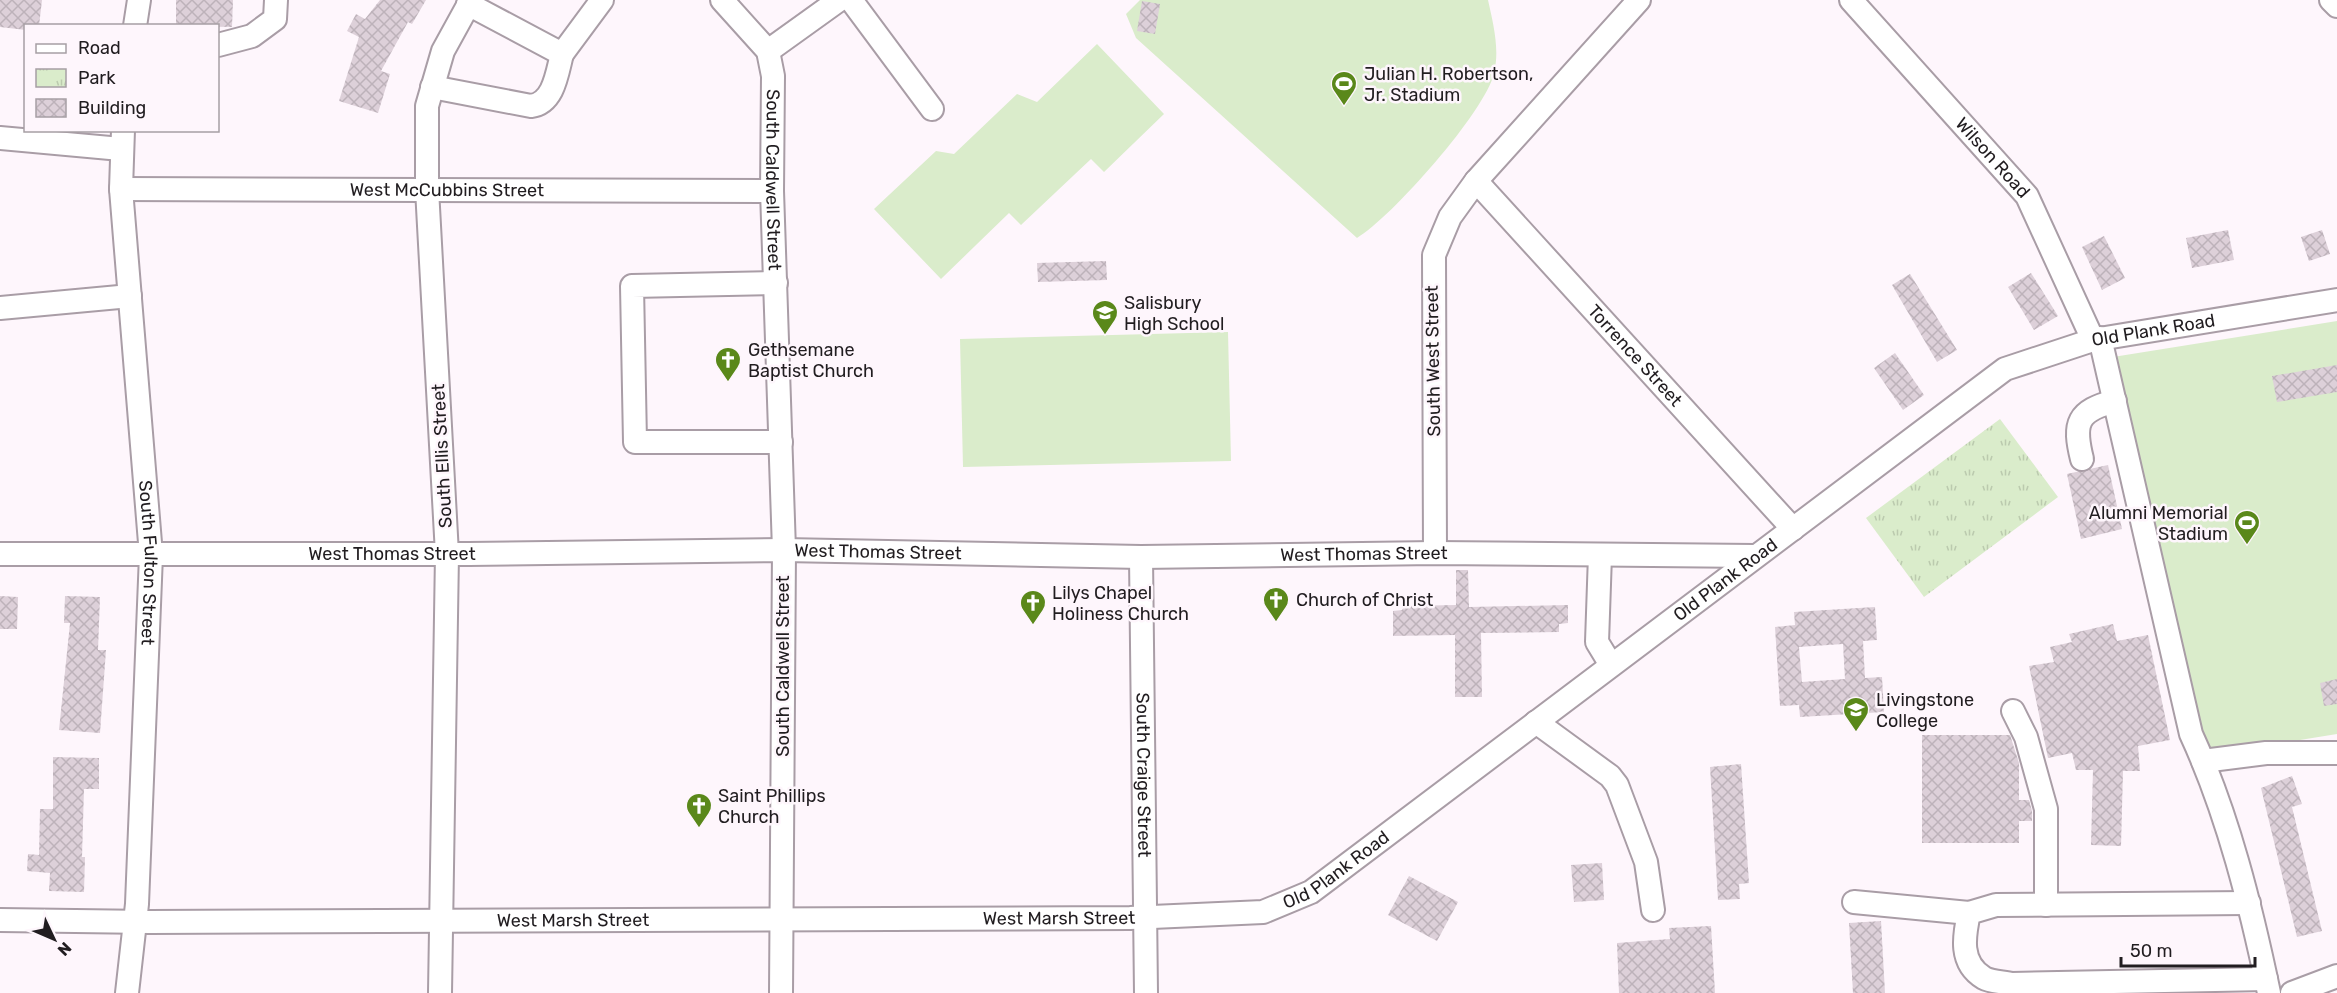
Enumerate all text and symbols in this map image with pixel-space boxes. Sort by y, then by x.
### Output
legend [24,24,219,132]
text: Road [78,37,121,59]
place label: Julian H. Robertson, Jr. Stadium [1364,63,1533,106]
text: Park [78,67,116,89]
sports icon: Julian H. Robertson, Jr. Stadium [1329,69,1359,107]
street label: South Caldwell Street [761,89,786,271]
text: Building [78,97,146,119]
street label: Wilson Road [1951,113,2034,203]
street label: West McCubbins Street [350,179,544,201]
street label: South West Street [1421,285,1445,437]
place label: Salisbury High School [1124,292,1224,335]
school or university icon: Salisbury High School [1090,298,1120,336]
street label: Torrence Street [1583,300,1687,411]
street label: Old Plank Road [2090,309,2217,351]
place label: Gethsemane Baptist Church [748,339,874,382]
church icon: Gethsemane Baptist Church [713,345,743,383]
street label: South Ellis Street [427,383,457,529]
street label: South Fulton Street [134,479,162,646]
place label: Alumni Memorial Stadium [2089,502,2228,545]
sports icon: Alumni Memorial Stadium [2232,508,2262,546]
street label: Old Plank Road [1669,533,1782,626]
street label: West Thomas Street [794,539,962,564]
street label: West Thomas Street [1280,542,1448,566]
street label: West Thomas Street [308,543,476,565]
street label: South Caldwell Street [772,575,794,757]
place label: Lilys Chapel Holiness Church [1052,582,1189,625]
church icon: Church of Christ [1261,585,1291,623]
church icon: Lilys Chapel Holiness Church [1018,588,1048,626]
place label: Church of Christ [1296,589,1433,611]
place label: Livingstone College [1876,689,1974,732]
street label: South Craige Street [1132,692,1155,858]
school or university icon: Livingstone College [1841,695,1871,733]
place label: Saint Phillips Church [718,785,826,828]
church icon: Saint Phillips Church [684,791,714,829]
street label: Old Plank Road [1280,826,1394,914]
street label: West Marsh Street [983,907,1136,930]
north arrow [24,909,84,969]
street label: West Marsh Street [497,909,649,932]
scale bar [2121,930,2254,968]
text: N [54,938,75,960]
text: 50 m [2130,940,2173,962]

